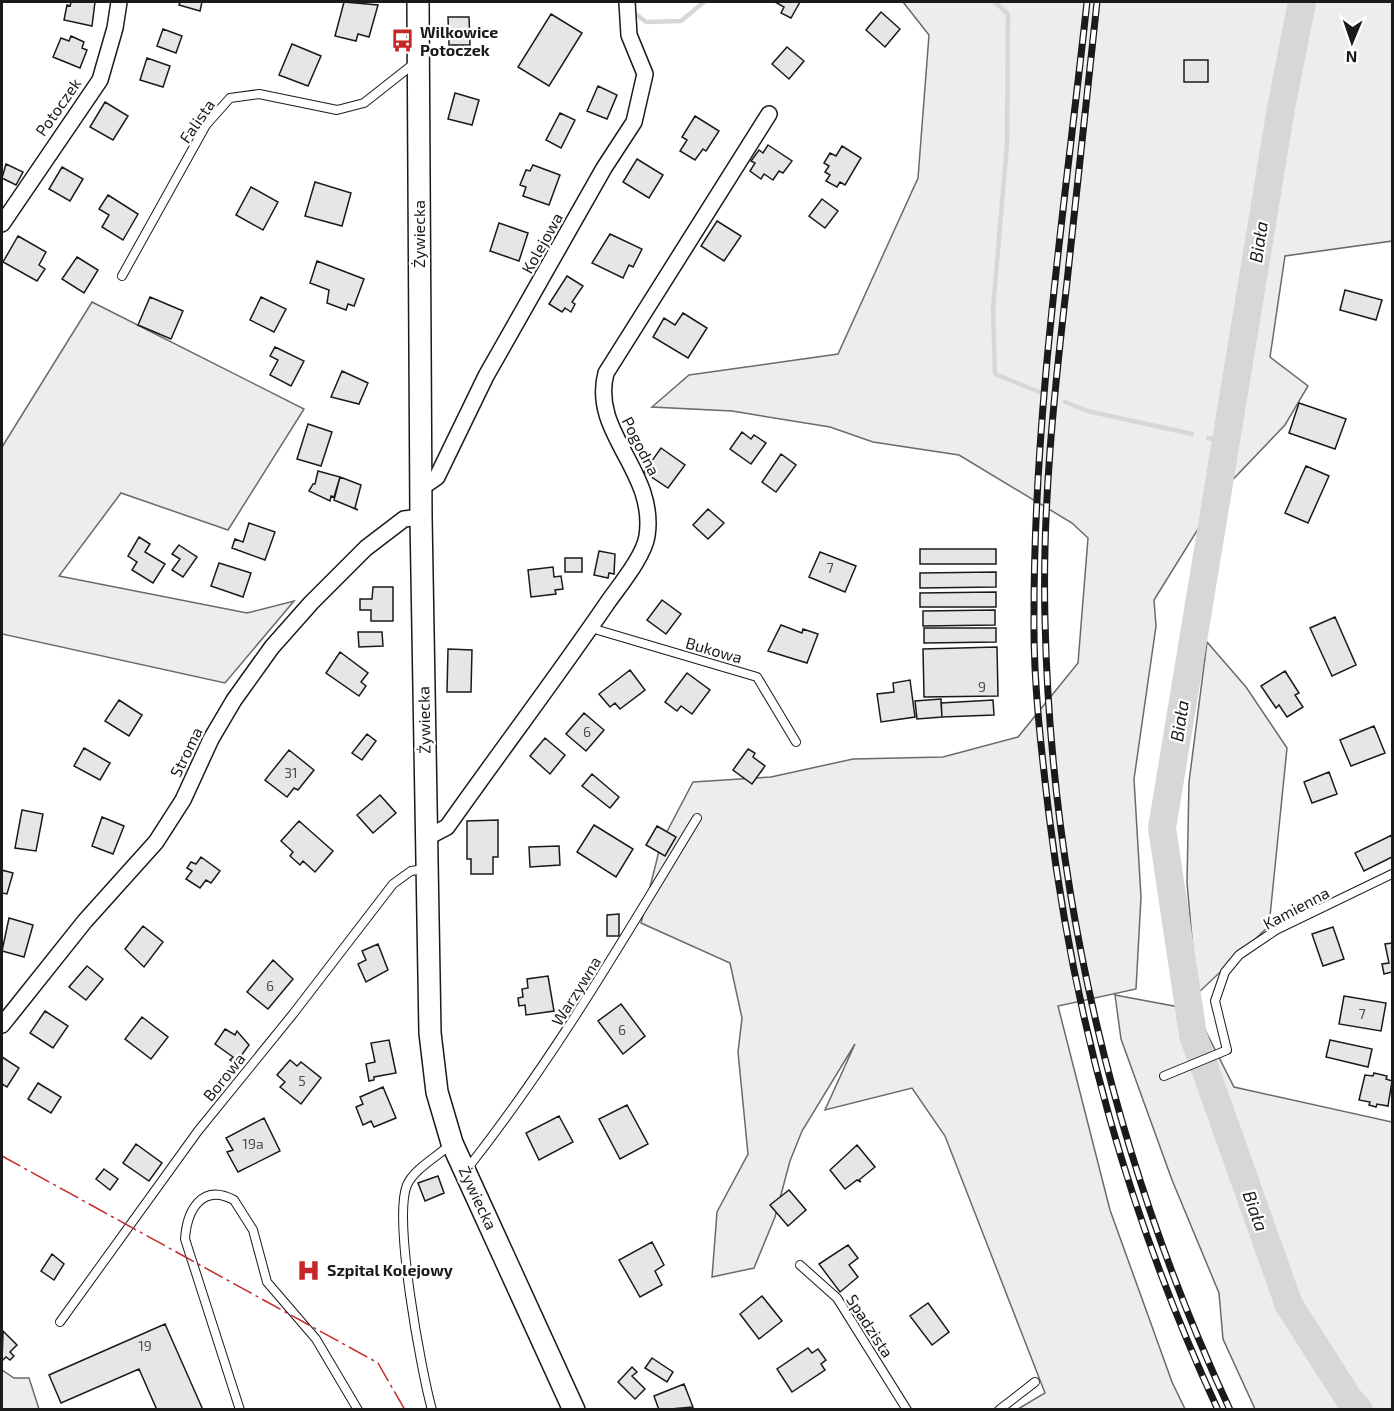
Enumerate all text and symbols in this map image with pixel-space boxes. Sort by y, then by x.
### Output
north arrow [1322,12,1382,72]
place label: Wilkowice Potoczek [420,22,498,59]
bus stop icon: Wilkowice Potoczek [389,28,415,54]
text: N [1345,48,1358,67]
street label: Potoczek [31,74,84,139]
street label: Falista [175,95,218,146]
street label: Żywiecka [409,200,428,268]
street label: Kolejowa [517,209,567,277]
water label: Biała [1244,220,1272,264]
street label: Pogodna [619,413,664,478]
house number: 7 [826,559,834,576]
street label: Bukowa [684,632,745,667]
house number: 9 [978,678,986,695]
street label: Żywiecka [413,686,434,754]
water label: Biała [1165,699,1193,743]
house number: 6 [583,723,591,740]
street label: Stroma [165,724,206,780]
house number: 31 [284,764,298,781]
street label: Kamienna [1259,882,1332,933]
street label: Warzywna [547,953,604,1029]
house number: 6 [266,977,274,994]
house number: 7 [1358,1005,1366,1022]
house number: 6 [618,1021,626,1038]
street label: Borowa [199,1049,249,1104]
house number: 5 [298,1072,306,1089]
house number: 19a [242,1135,264,1152]
street label: Żywiecka [455,1163,501,1233]
water label: Biała [1238,1187,1273,1234]
hospital icon: Szpital Kolejowy [296,1257,322,1283]
place label: Szpital Kolejowy [327,1260,453,1280]
street label: Spadzista [843,1291,898,1361]
house number: 19 [138,1337,152,1354]

